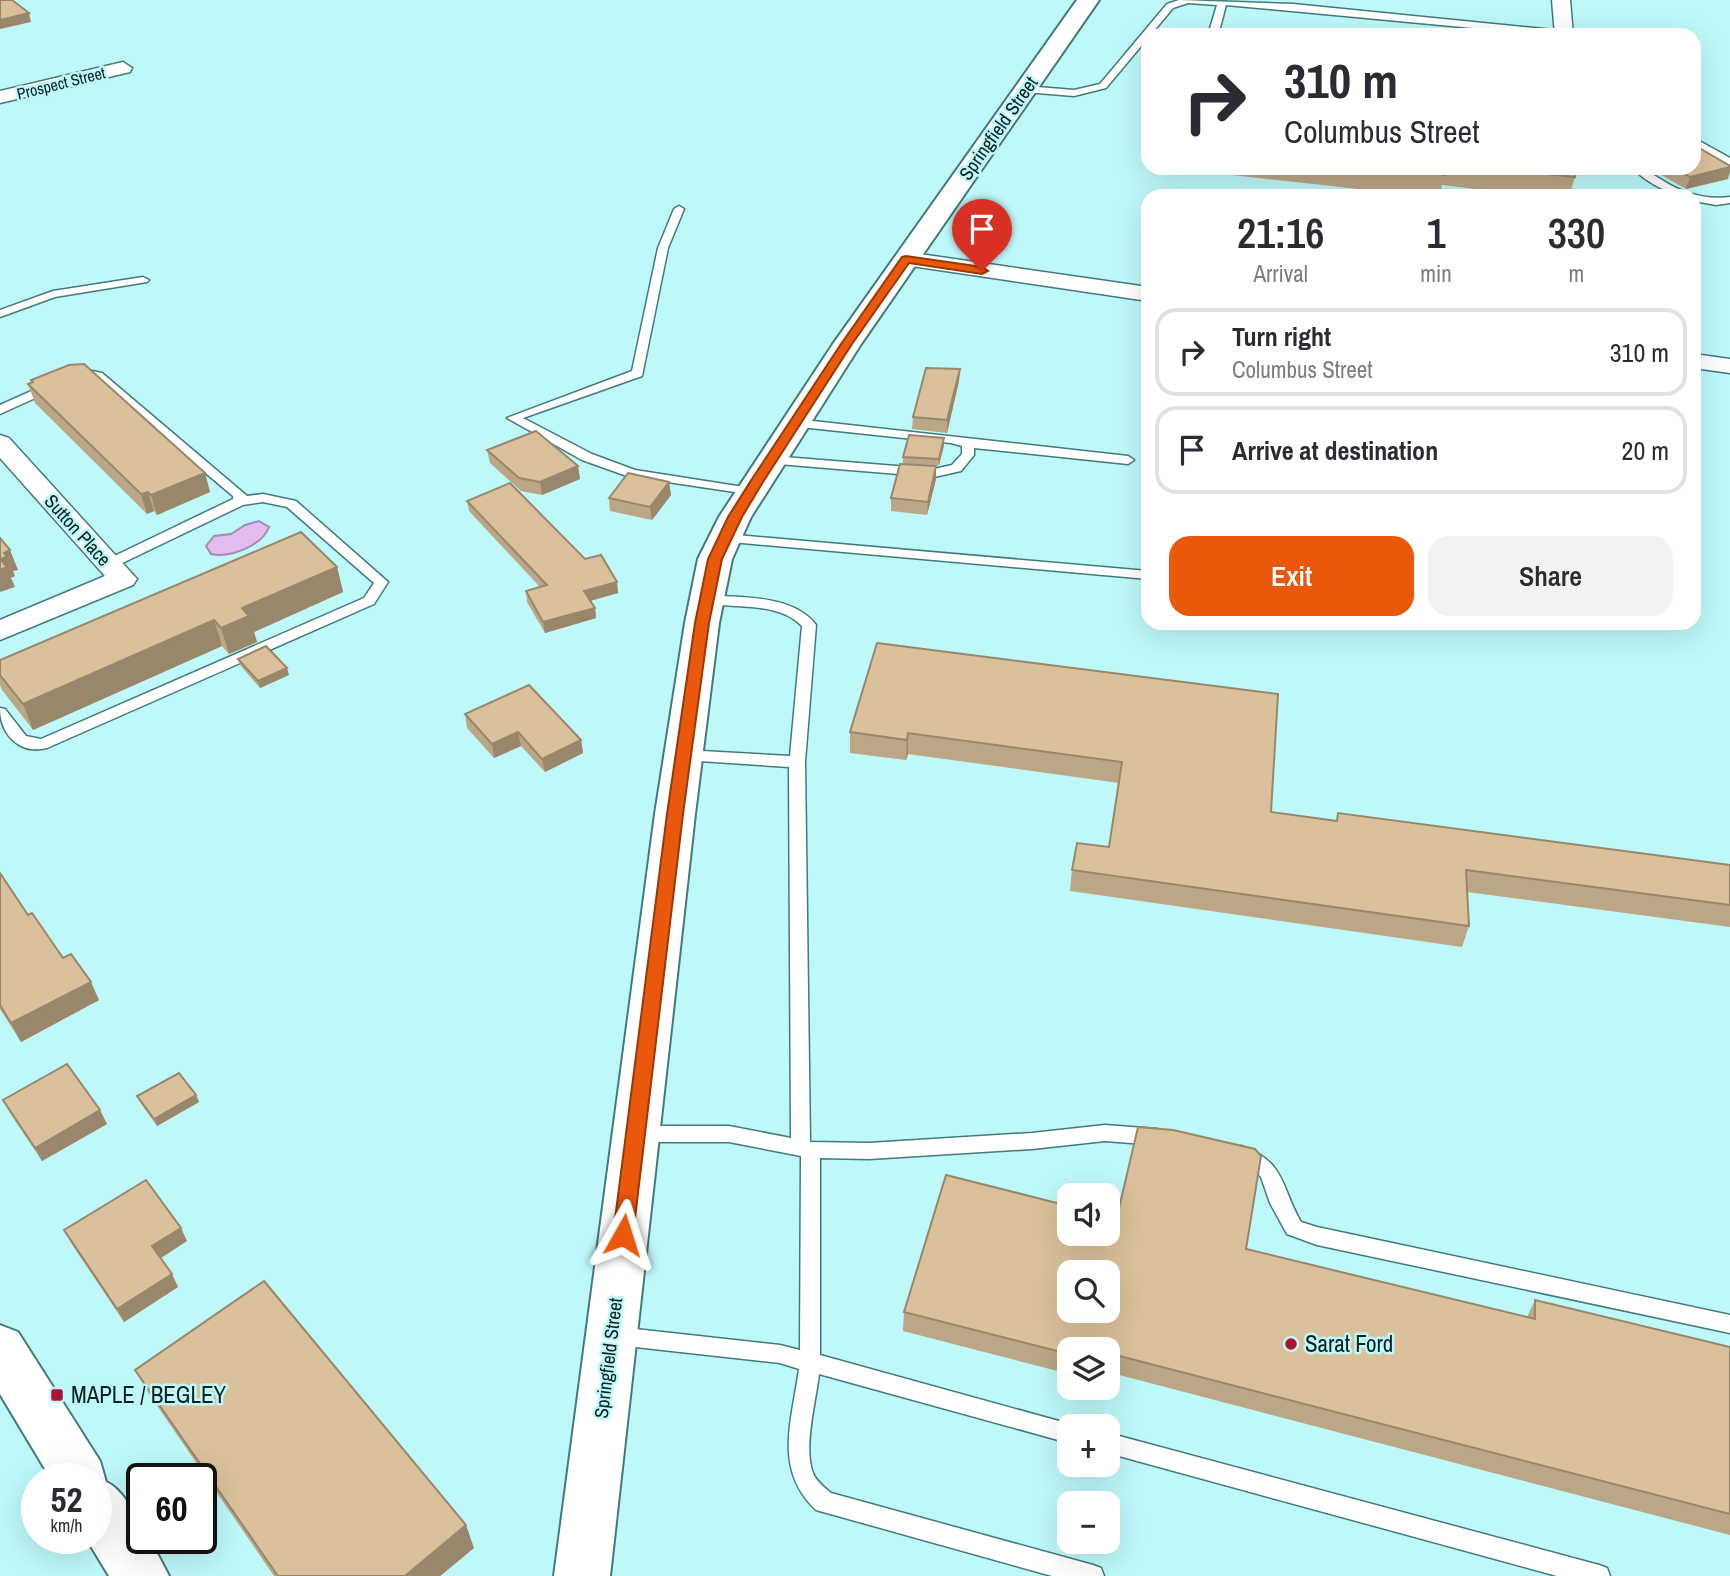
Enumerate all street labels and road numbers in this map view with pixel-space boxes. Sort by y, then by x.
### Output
street label: Prospect Street [14,61,108,105]
street label: Springfield Street [953,70,1044,185]
street label: Sutton Place [39,488,117,572]
street label: Springfield Street [588,1296,628,1420]

